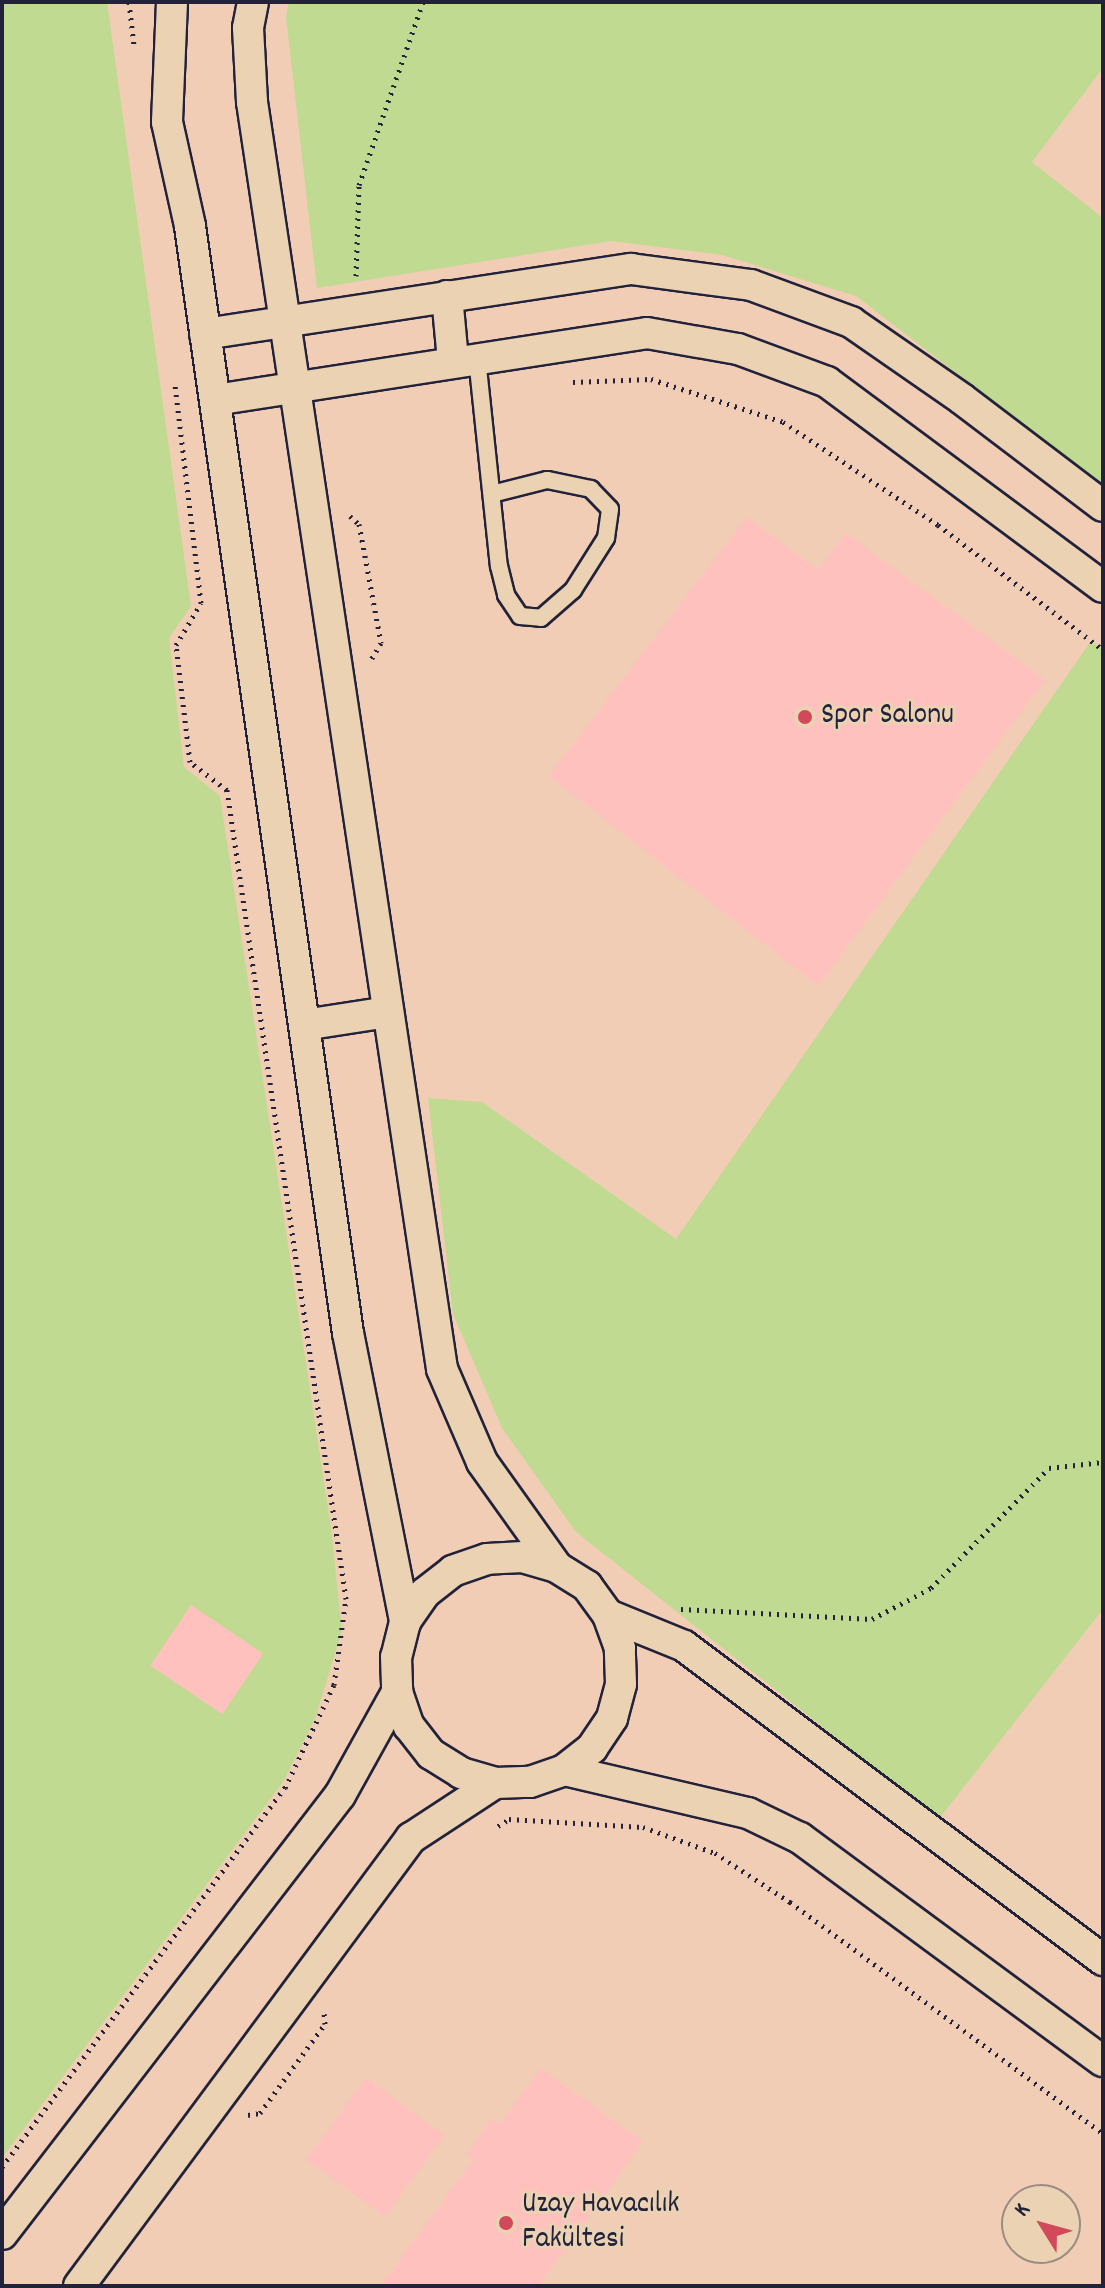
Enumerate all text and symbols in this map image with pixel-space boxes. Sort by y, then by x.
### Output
place label: Spor Salonu [821,699,954,735]
marker: Spor Salonu [796,708,814,726]
north arrow [1001,2184,1081,2264]
place label: Uzay Havacılık Fakültesi [522,2188,679,2258]
text: K [1008,2197,1038,2224]
marker: Uzay Havacılık Fakültesi [497,2214,515,2232]

